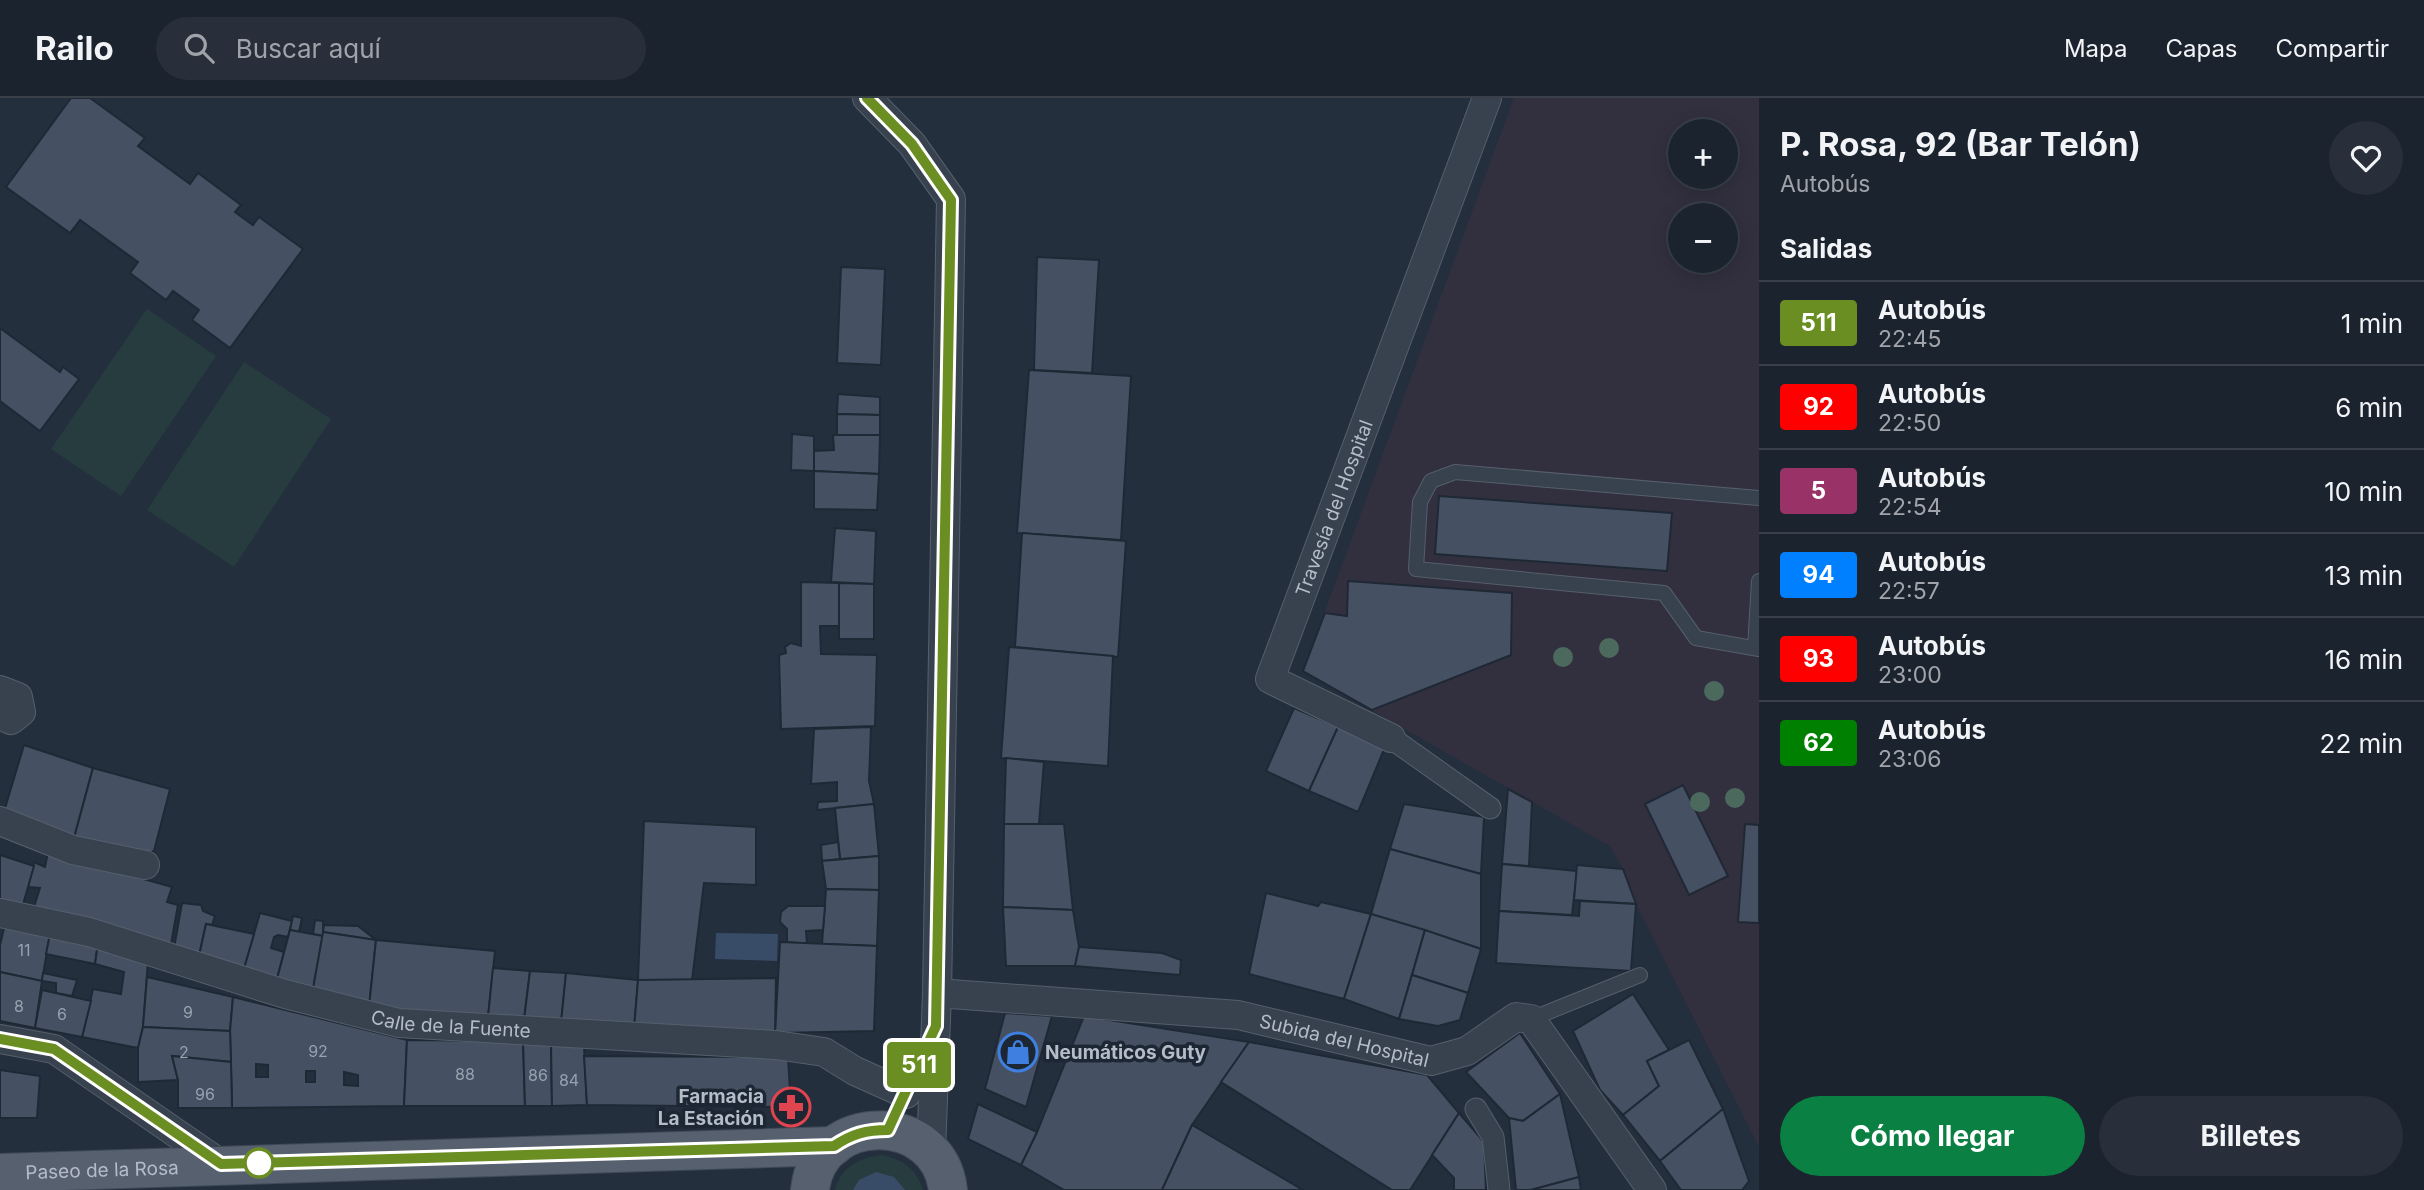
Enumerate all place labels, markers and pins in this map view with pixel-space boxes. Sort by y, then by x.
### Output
shop icon: Neumáticos Guty [997,1031,1039,1073]
place label: Neumáticos Guty [1045,1041,1207,1064]
place label: Farmacia La Estación [658,1085,764,1130]
pharmacy icon: Farmacia La Estación [770,1086,812,1128]
unlabelled marker [244,1148,274,1178]

